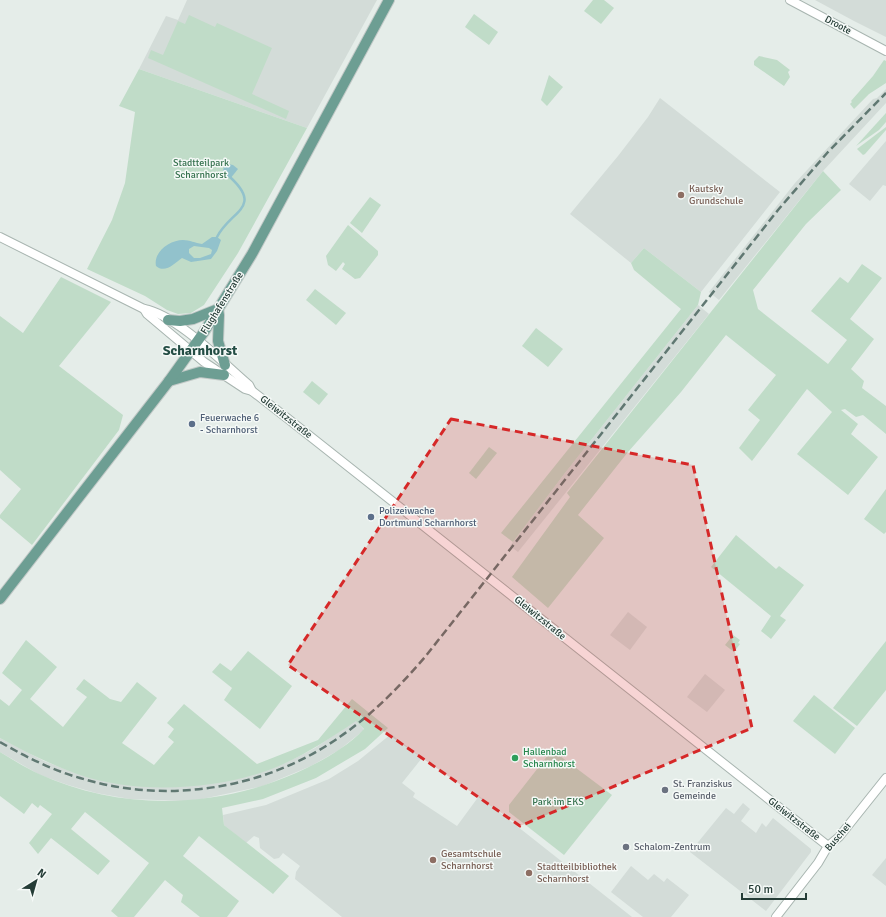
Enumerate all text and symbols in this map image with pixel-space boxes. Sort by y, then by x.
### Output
street label: Droote [823,13,853,37]
park label: Stadtteilpark Scharnhorst [173,157,229,181]
place label: Kautsky Grundschule [689,183,743,207]
marker: Kautsky Grundschule [676,190,686,200]
street label: Flughafenstraße [198,270,246,336]
district label: Scharnhorst [163,342,238,359]
street label: Gleiwitzstraße [258,393,314,441]
place label: Feuerwache 6 - Scharnhorst [200,412,259,436]
marker: Feuerwache 6 - Scharnhorst [187,419,197,429]
place label: Polizeiwache Dortmund Scharnhorst [379,505,477,529]
marker: Polizeiwache Dortmund Scharnhorst [366,512,376,522]
street label: Gleiwitzstraße [512,594,568,642]
place label: Hallenbad Scharnhorst [523,746,576,770]
marker: Hallenbad Scharnhorst [510,753,520,763]
place label: St. Franziskus Gemeinde [673,778,733,802]
marker: St. Franziskus Gemeinde [660,785,670,795]
street label: Gleiwitzstraße [766,795,822,843]
park label: Park im EKS [532,796,584,808]
street label: Buschei [822,820,854,854]
place label: Schalom-Zentrum [634,841,711,853]
marker: Schalom-Zentrum [621,842,631,852]
place label: Gesamtschule Scharnhorst [441,848,501,872]
marker: Gesamtschule Scharnhorst [428,855,438,865]
north arrow [16,861,56,901]
place label: Stadtteilbibliothek Scharnhorst [537,861,617,885]
text: N [35,866,49,881]
marker: Stadtteilbibliothek Scharnhorst [524,868,534,878]
scale bar [742,875,806,901]
text: 50 m [748,882,773,897]

